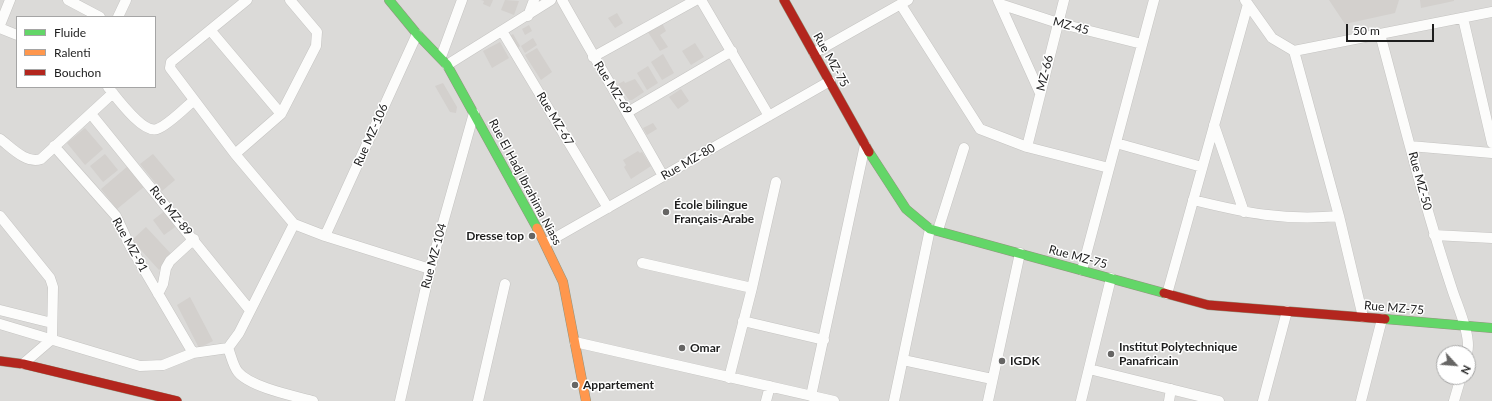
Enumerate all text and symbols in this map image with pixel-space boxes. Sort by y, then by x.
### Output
street label: MZ-45 [1051,14,1091,38]
legend [16,16,156,88]
scale bar [1348,16,1436,42]
text: 50 m [1353,23,1380,38]
text: Fluide [54,25,86,40]
street label: Rue MZ-75 [810,30,852,90]
text: Ralenti [54,45,91,60]
street label: MZ-66 [1034,53,1056,93]
street label: Rue MZ-69 [591,59,635,117]
text: Bouchon [54,65,101,80]
street label: Rue MZ-67 [533,90,577,148]
street label: Rue MZ-106 [351,101,391,169]
street label: Rue El Hadj Ibrahima Niass [486,116,564,248]
street label: Rue MZ-80 [658,141,718,183]
street label: Rue MZ-50 [1405,150,1435,212]
street label: Rue MZ-89 [147,183,195,239]
place label: École bilingue Français-Arabe [674,198,754,226]
marker: École bilingue Français-Arabe [661,207,671,217]
street label: Rue MZ-91 [109,215,151,275]
street label: Rue MZ-104 [418,222,450,290]
place label: Dresse top [466,229,524,243]
marker: Dresse top [527,231,537,241]
street label: Rue MZ-75 [1047,242,1109,272]
street label: Rue MZ-75 [1363,298,1425,318]
place label: Institut Polytechnique Panafricain [1119,340,1237,368]
place label: Omar [690,341,720,355]
marker: Omar [677,343,687,353]
north arrow [1436,345,1476,385]
marker: Institut Polytechnique Panafricain [1106,349,1116,359]
place label: IGDK [1010,354,1040,368]
marker: IGDK [997,356,1007,366]
text: N [1459,363,1474,377]
place label: Appartement [583,378,654,392]
marker: Appartement [570,380,580,390]

